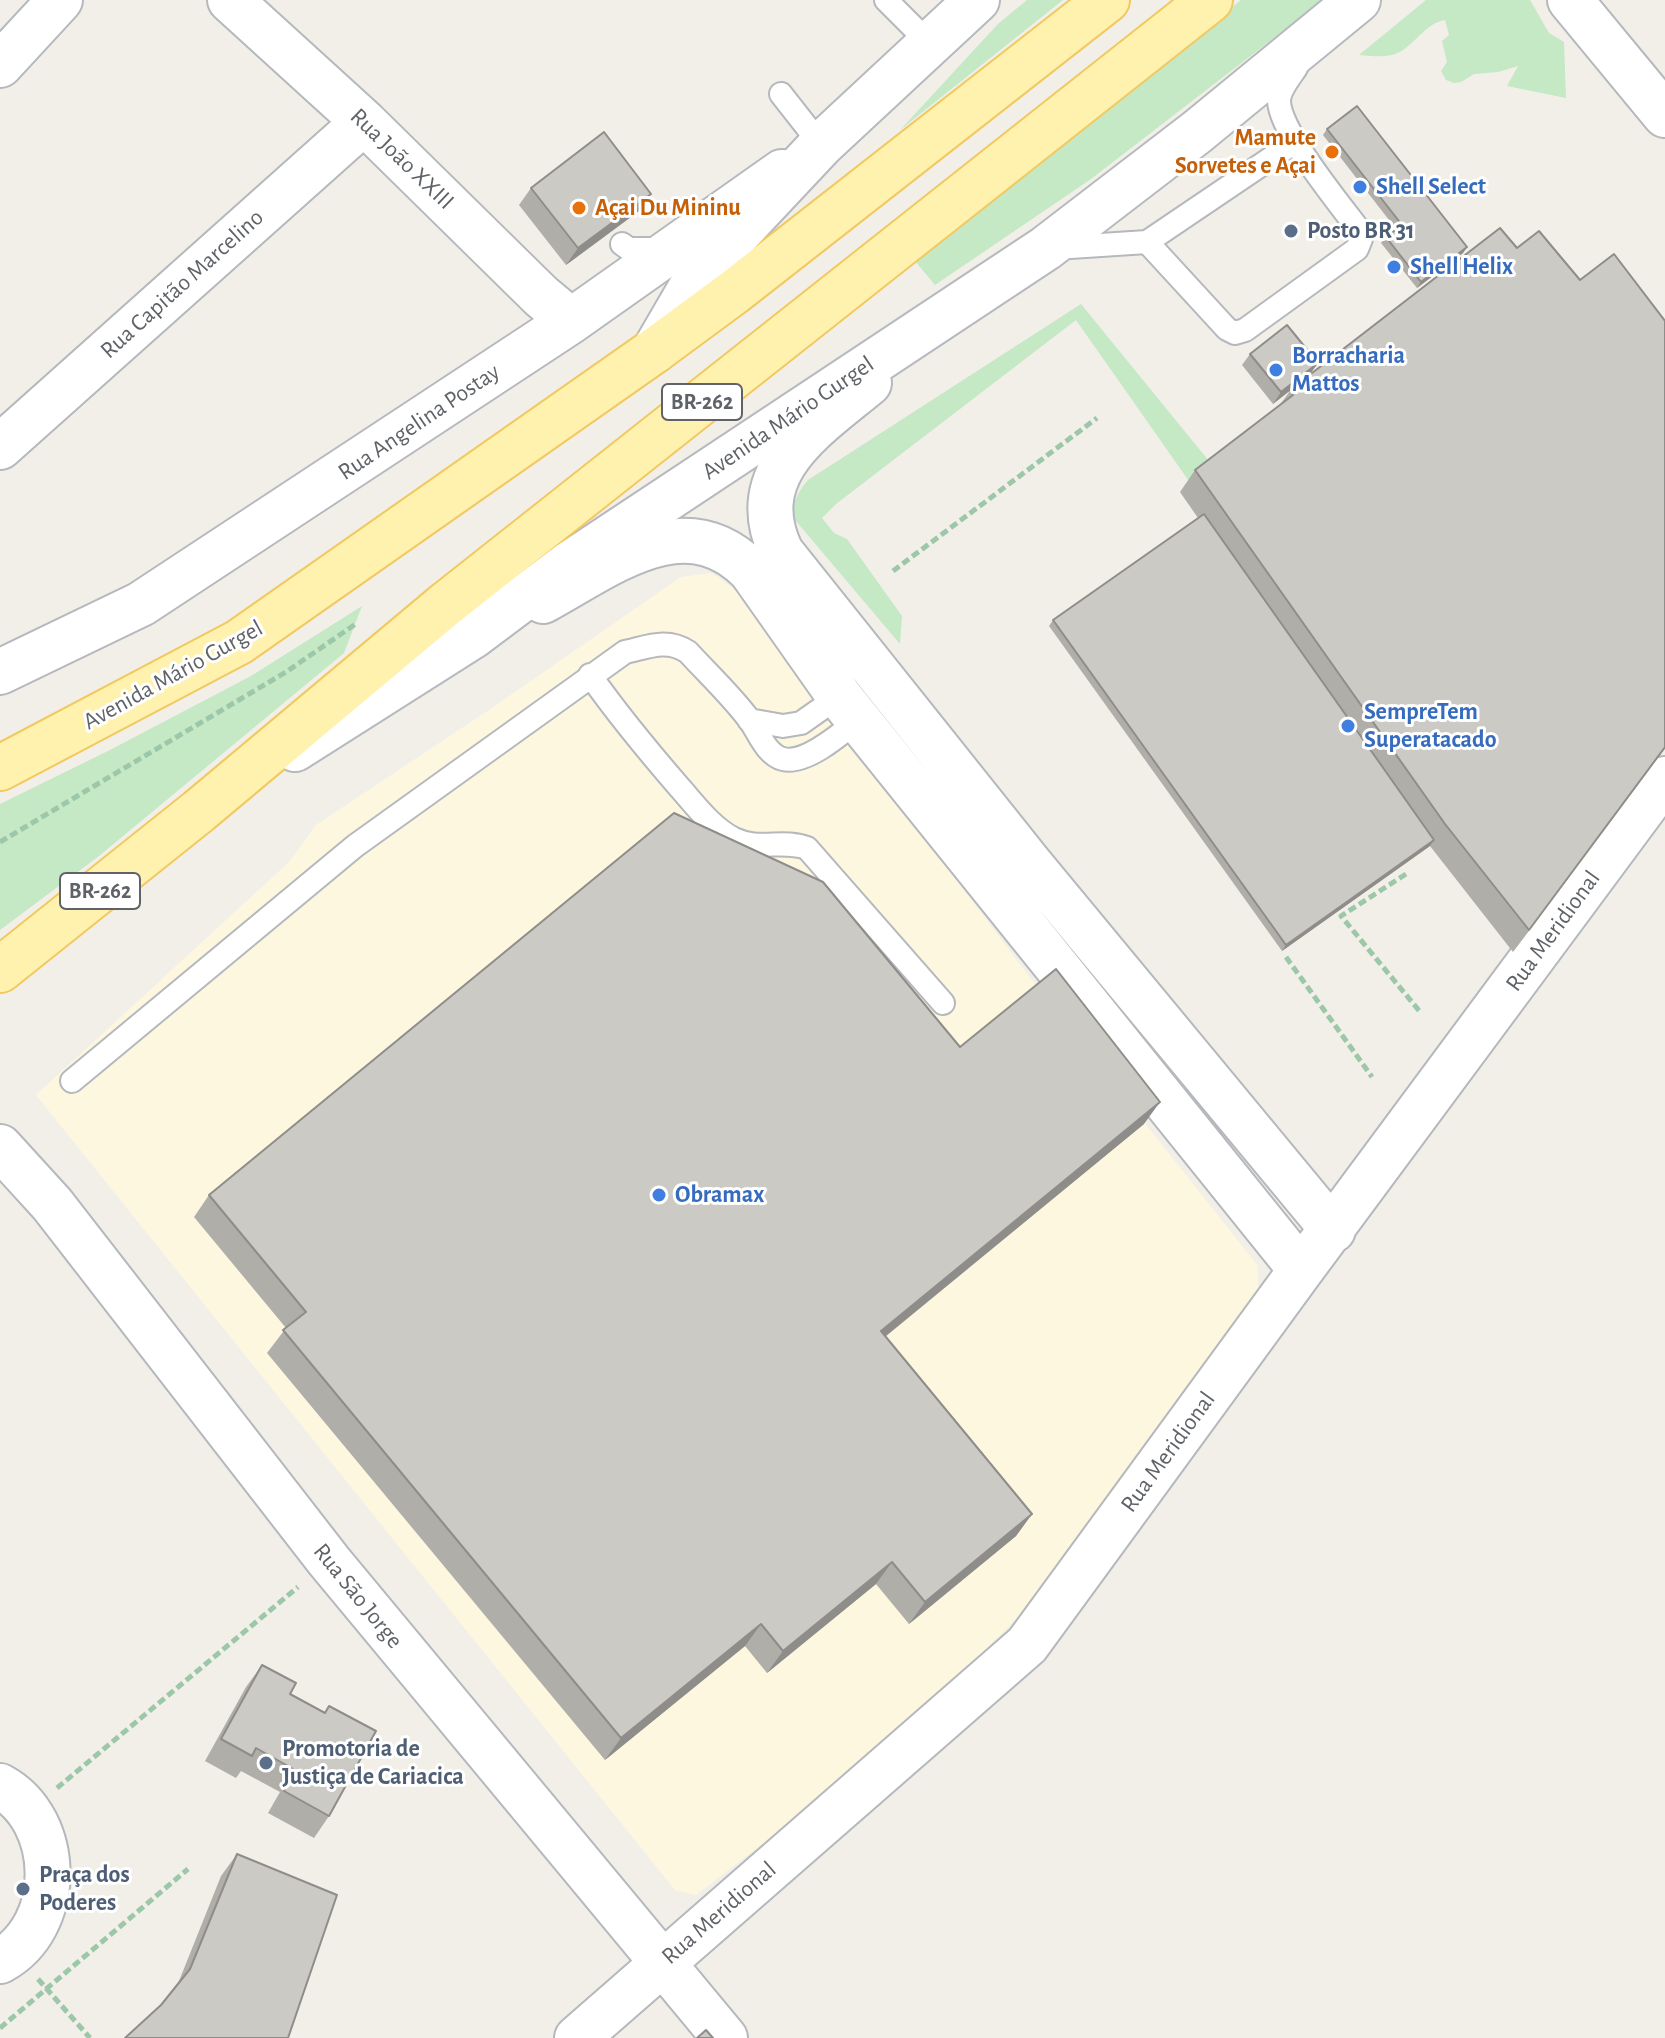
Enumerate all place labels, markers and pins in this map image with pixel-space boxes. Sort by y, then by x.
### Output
place label: Mamute Sorvetes e Açai [1175,124,1316,180]
marker: Mamute Sorvetes e Açai [1323,143,1341,161]
place label: Shell Select [1376,173,1486,201]
marker: Shell Select [1351,178,1369,196]
place label: Açai Du Mininu [595,194,741,222]
marker: Açai Du Mininu [570,199,588,217]
place label: Posto BR 31 [1307,217,1415,245]
marker: Posto BR 31 [1282,222,1300,240]
place label: Shell Helix [1410,253,1513,281]
marker: Shell Helix [1385,258,1403,276]
place label: Borracharia Mattos [1292,342,1405,398]
marker: Borracharia Mattos [1267,361,1285,379]
place label: SempreTem Superatacado [1364,698,1497,754]
marker: SempreTem Superatacado [1339,717,1357,735]
place label: Obramax [675,1181,764,1209]
marker: Obramax [650,1186,668,1204]
place label: Promotoria de Justiça de Cariacica [282,1735,464,1791]
marker: Promotoria de Justiça de Cariacica [257,1754,275,1772]
place label: Praça dos Poderes [39,1861,130,1917]
marker: Praça dos Poderes [14,1880,32,1898]

